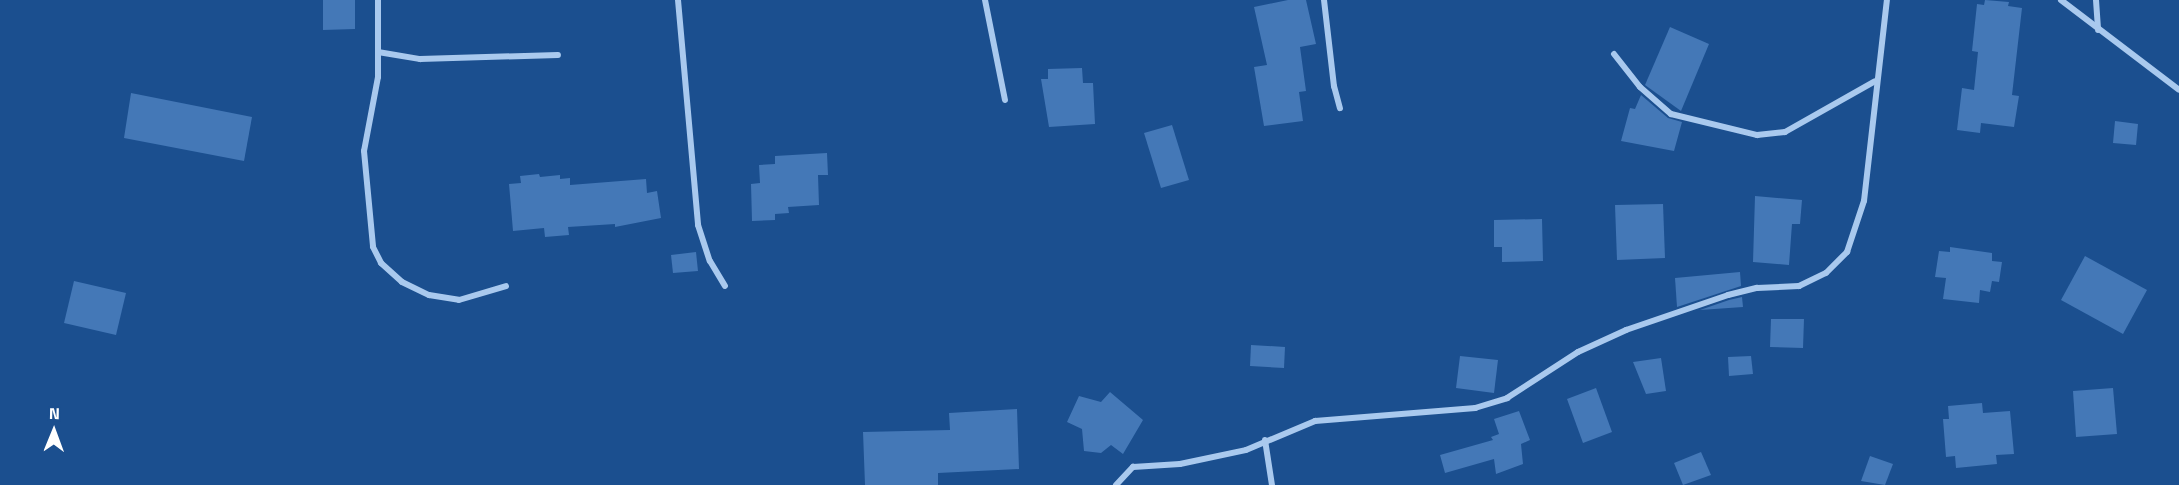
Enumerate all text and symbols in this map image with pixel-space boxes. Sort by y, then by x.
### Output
north arrow [24,401,84,461]
text: N [49,401,60,425]

